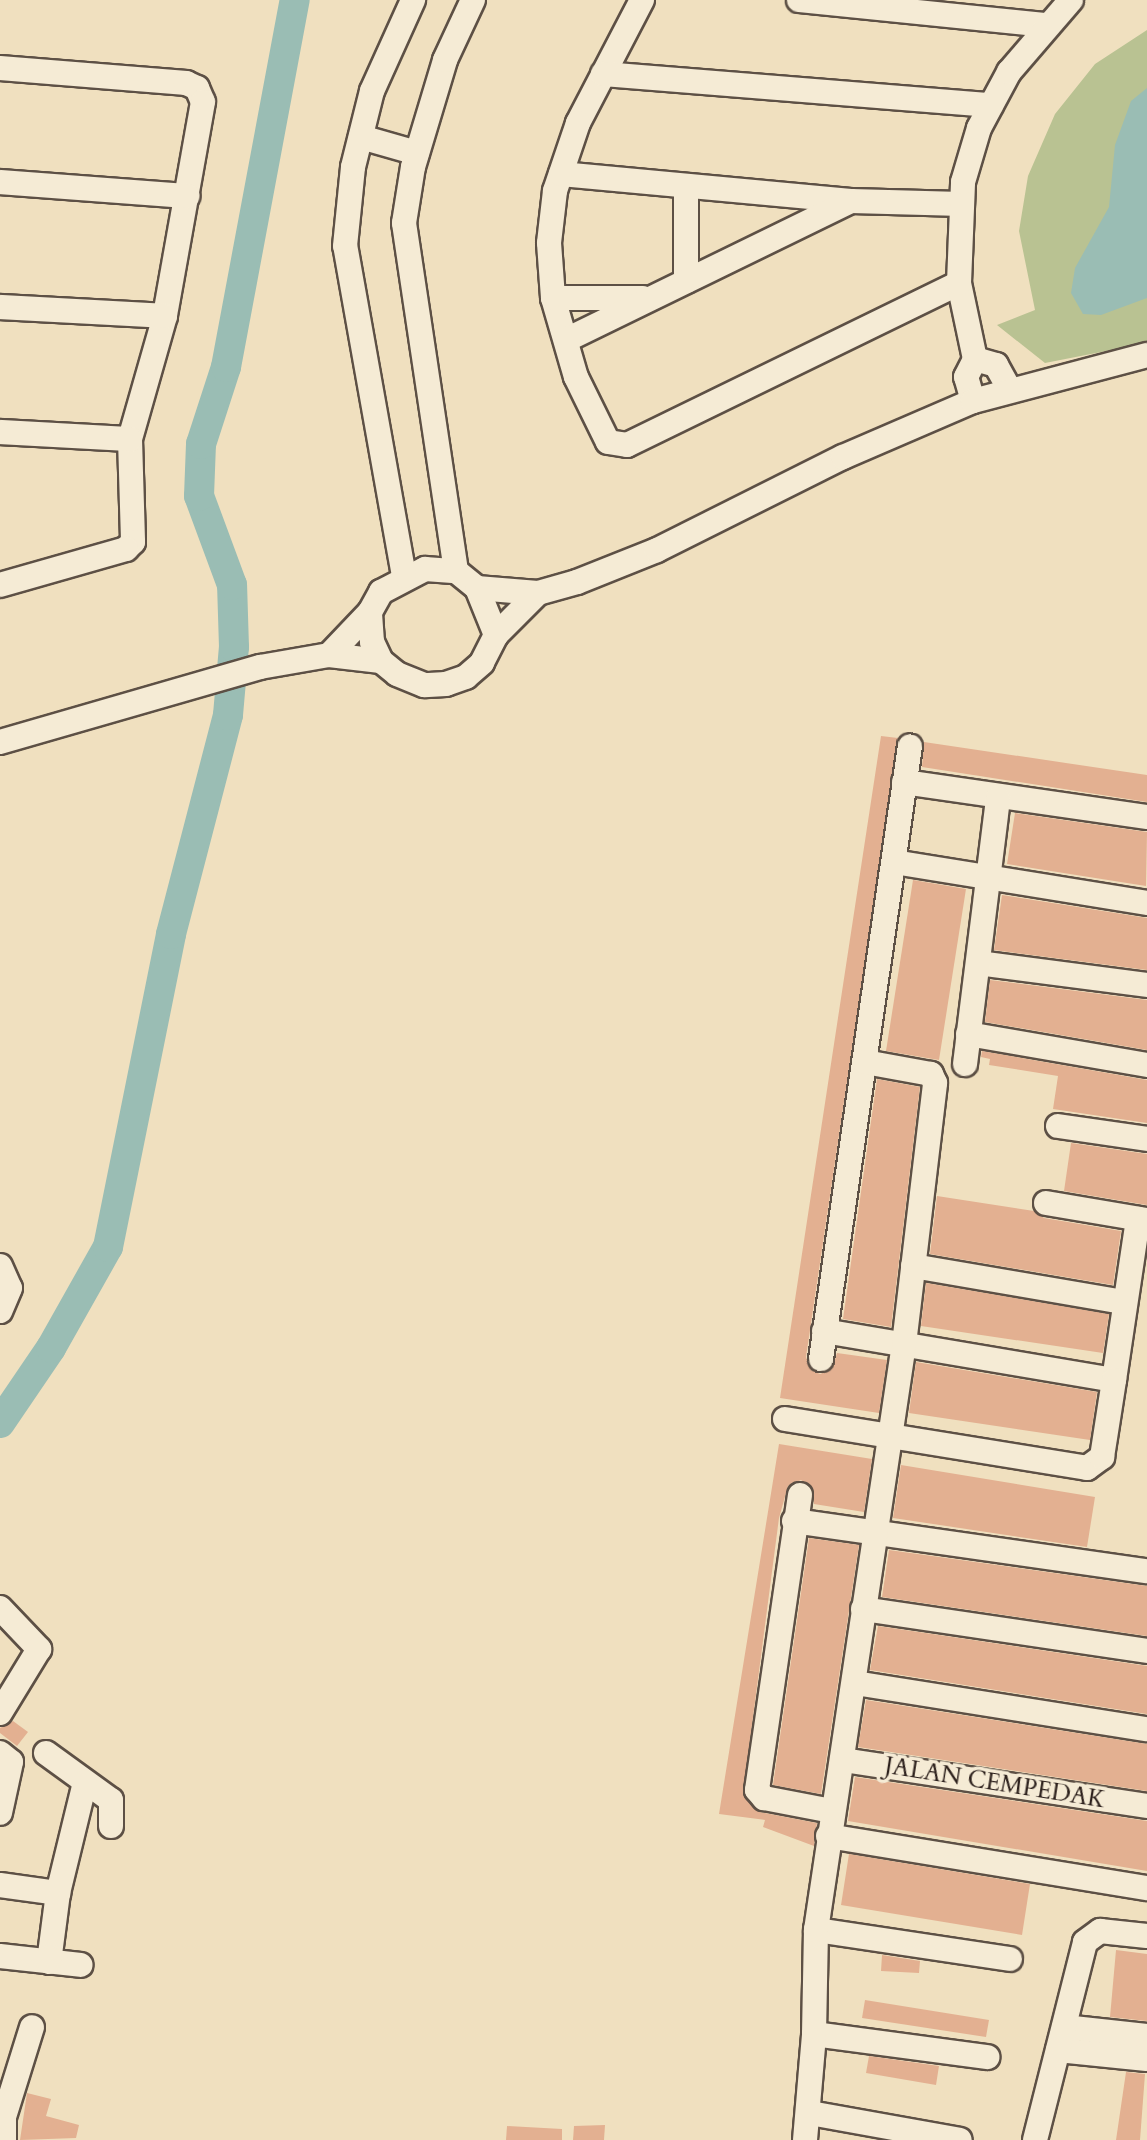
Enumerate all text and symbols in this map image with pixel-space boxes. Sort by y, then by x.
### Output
street label: JALAN CEMPEDAK [883,1751,1107,1815]

